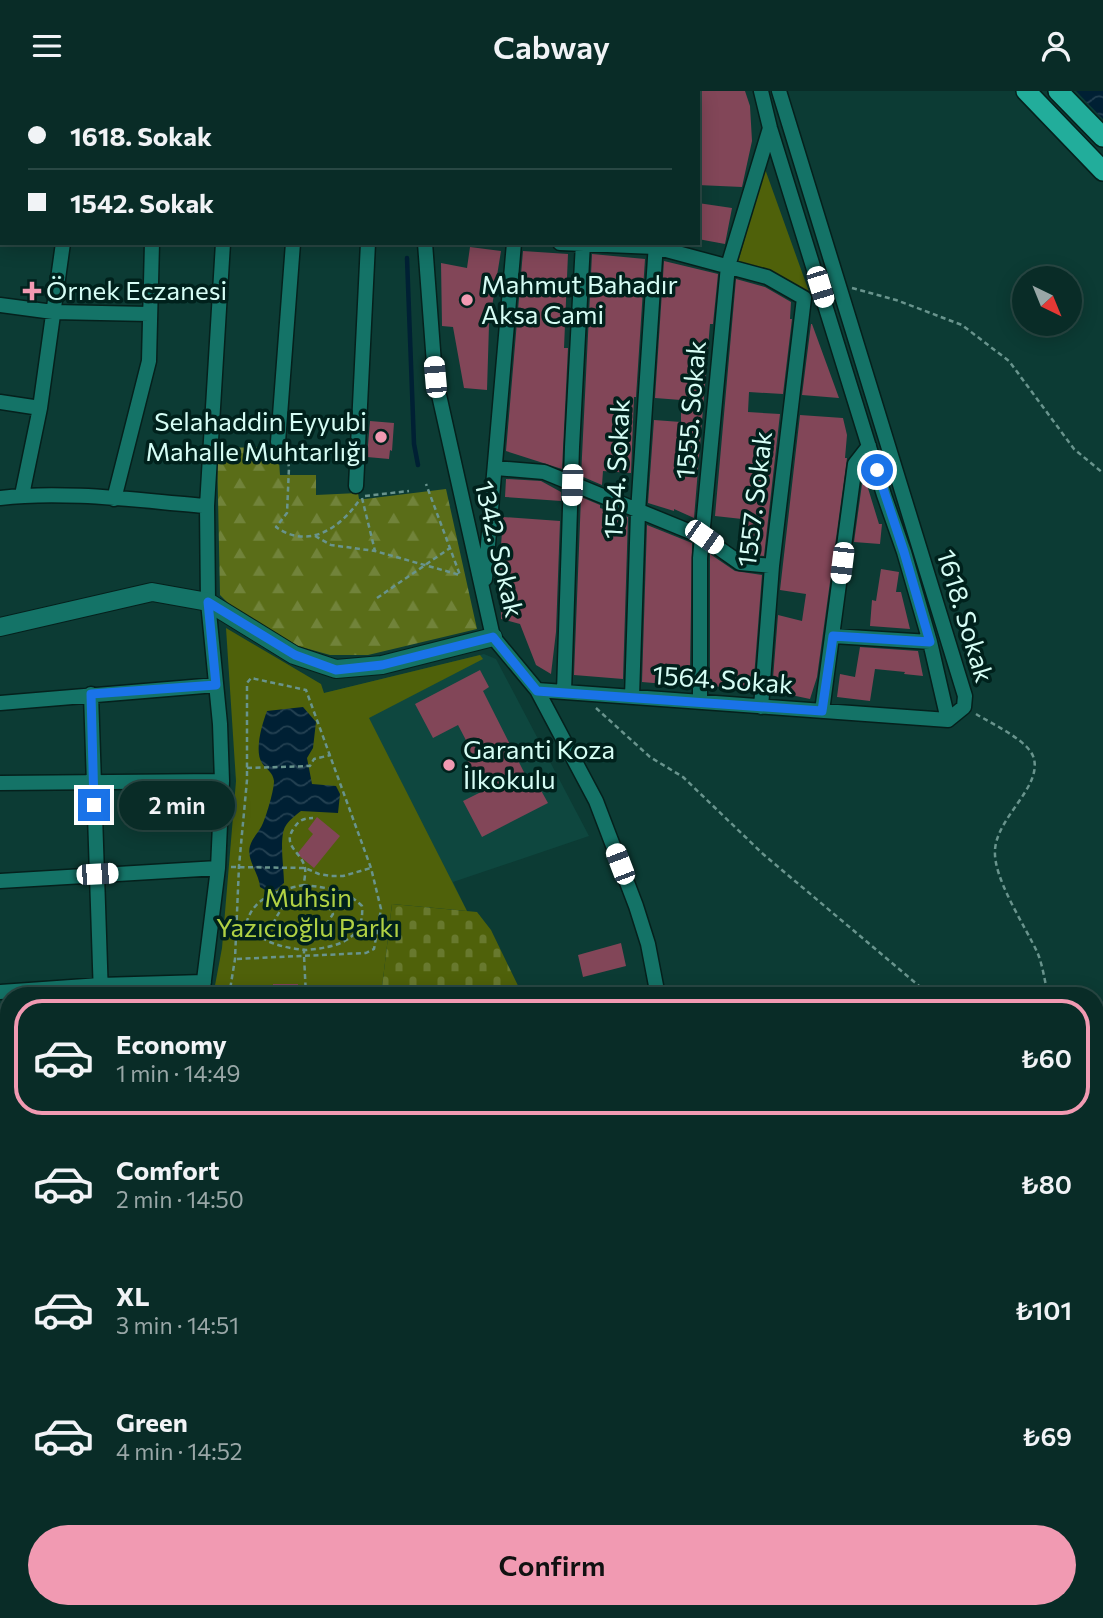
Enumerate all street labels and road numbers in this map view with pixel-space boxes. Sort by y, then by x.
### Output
street label: 1555. Sokak [668,339,711,481]
street label: 1554. Sokak [596,398,635,540]
street label: 1557. Sokak [730,429,777,569]
street label: 1342. Sokak [470,477,531,620]
street label: 1618. Sokak [932,546,1001,686]
street label: 1564. Sokak [652,658,794,699]

